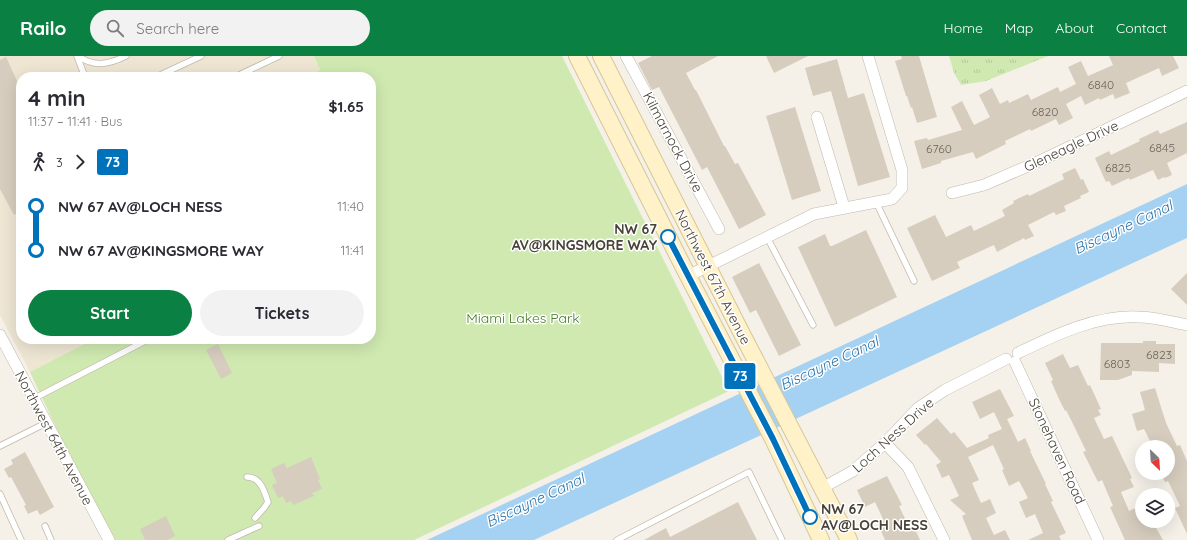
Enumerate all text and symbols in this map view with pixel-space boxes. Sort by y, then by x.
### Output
search box [90,10,370,46]
text: Railo [20,16,66,40]
icon: search [104,17,126,39]
text: Search here [136,19,219,38]
text: Home [944,19,983,37]
text: Map [1005,19,1033,37]
text: About [1055,19,1094,37]
text: Contact [1116,19,1167,37]
house number: 6840 [1088,77,1114,92]
text: 4 min [28,84,86,112]
street label: Kilmarnock Drive [639,89,707,195]
text: $1.65 [329,97,364,116]
house number: 6820 [1032,104,1058,119]
text: 11:37 – 11:41 · Bus [28,113,122,129]
street label: Gleneagle Drive [1021,116,1121,176]
house number: 6845 [1149,140,1175,155]
house number: 6760 [926,141,952,156]
icon: walk [28,151,50,173]
icon: forward [69,151,91,173]
text: 73 [105,153,120,171]
text: 3 [56,154,63,170]
house number: 6825 [1105,160,1131,175]
water label: Biscayne Canal [1071,195,1177,258]
text: NW 67 AV@LOCH NESS [58,197,223,216]
text: 11:40 [337,198,364,214]
street label: Northwest 67th Avenue [671,206,755,348]
place label: NW 67 AV@KINGSMORE WAY [512,220,658,254]
marker: NW 67 AV@KINGSMORE WAY [660,229,676,245]
text: NW 67 AV@KINGSMORE WAY [58,241,264,260]
text: 11:41 [340,242,364,258]
button: Start [28,290,192,336]
button: Tickets [200,290,364,336]
park label: Miami Lakes Park [466,309,580,327]
water label: Biscayne Canal [777,331,883,394]
house number: 6823 [1146,347,1172,362]
house number: 6803 [1104,356,1130,371]
line badge: 73 [722,363,758,389]
text: 73 [732,367,748,385]
street label: Northwest 64th Avenue [11,368,97,508]
street label: Loch Ness Drive [848,394,938,476]
street label: Stonehaven Road [1025,395,1089,507]
north arrow [1135,440,1175,480]
map controls [1135,440,1175,528]
water label: Biscayne Canal [483,468,589,531]
button: layers [1135,488,1175,528]
place label: NW 67 AV@LOCH NESS [821,500,928,534]
marker: NW 67 AV@LOCH NESS [802,509,818,525]

